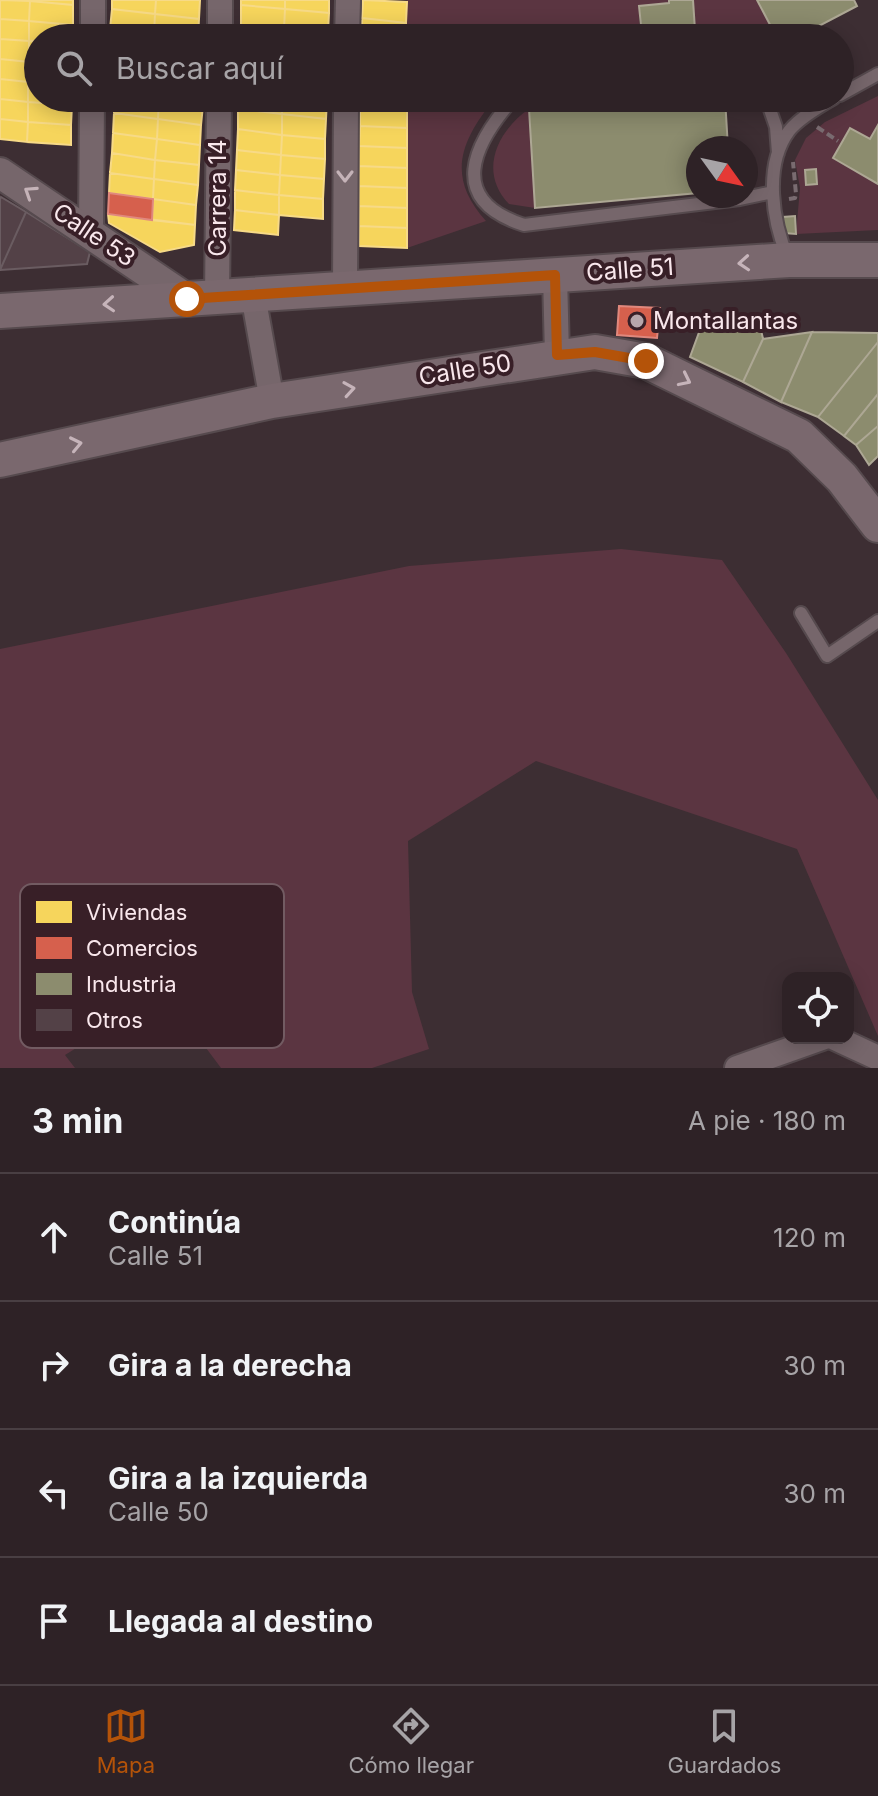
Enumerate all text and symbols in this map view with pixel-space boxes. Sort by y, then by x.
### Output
search box [24,24,854,112]
icon: search [52,46,96,90]
text: Buscar aquí [116,50,283,86]
north arrow [686,136,758,208]
street label: Carrera 14 [203,139,232,257]
one-way arrow [336,170,354,183]
one-way arrow [24,187,38,202]
street label: Calle 53 [48,197,141,273]
street label: Calle 51 [585,252,675,287]
one-way arrow [737,254,750,271]
route start [169,281,205,317]
one-way arrow [102,295,115,312]
place label: Montallantas [653,306,798,335]
marker: Montallantas [628,312,646,330]
route end [628,343,664,379]
street label: Calle 50 [417,348,513,391]
one-way arrow [677,371,691,387]
one-way arrow [342,381,356,398]
one-way arrow [69,436,83,453]
legend [20,884,284,1048]
text: Viviendas [86,899,187,925]
text: Comercios [86,935,198,961]
text: Industria [86,971,177,997]
map controls [782,972,854,1044]
button: locate [782,972,854,1044]
text: Otros [86,1007,143,1033]
text: 3 min [32,1100,123,1141]
text: A pie · 180 m [688,1105,846,1136]
text: Continúa [108,1204,241,1240]
icon: ahead [32,1215,76,1259]
text: 120 m [773,1222,846,1253]
text: Calle 51 [108,1240,203,1271]
icon: right [32,1343,76,1387]
text: Gira a la derecha [108,1347,352,1383]
text: 30 m [783,1350,846,1381]
text: Gira a la izquierda [108,1460,368,1496]
icon: left [32,1471,76,1515]
text: 30 m [783,1478,846,1509]
text: Calle 50 [108,1496,209,1527]
icon: arrive [32,1599,76,1643]
text: Llegada al destino [108,1603,373,1639]
tab: Mapa [97,1704,155,1778]
tab: Cómo llegar [348,1704,474,1778]
tab: Guardados [667,1704,781,1778]

